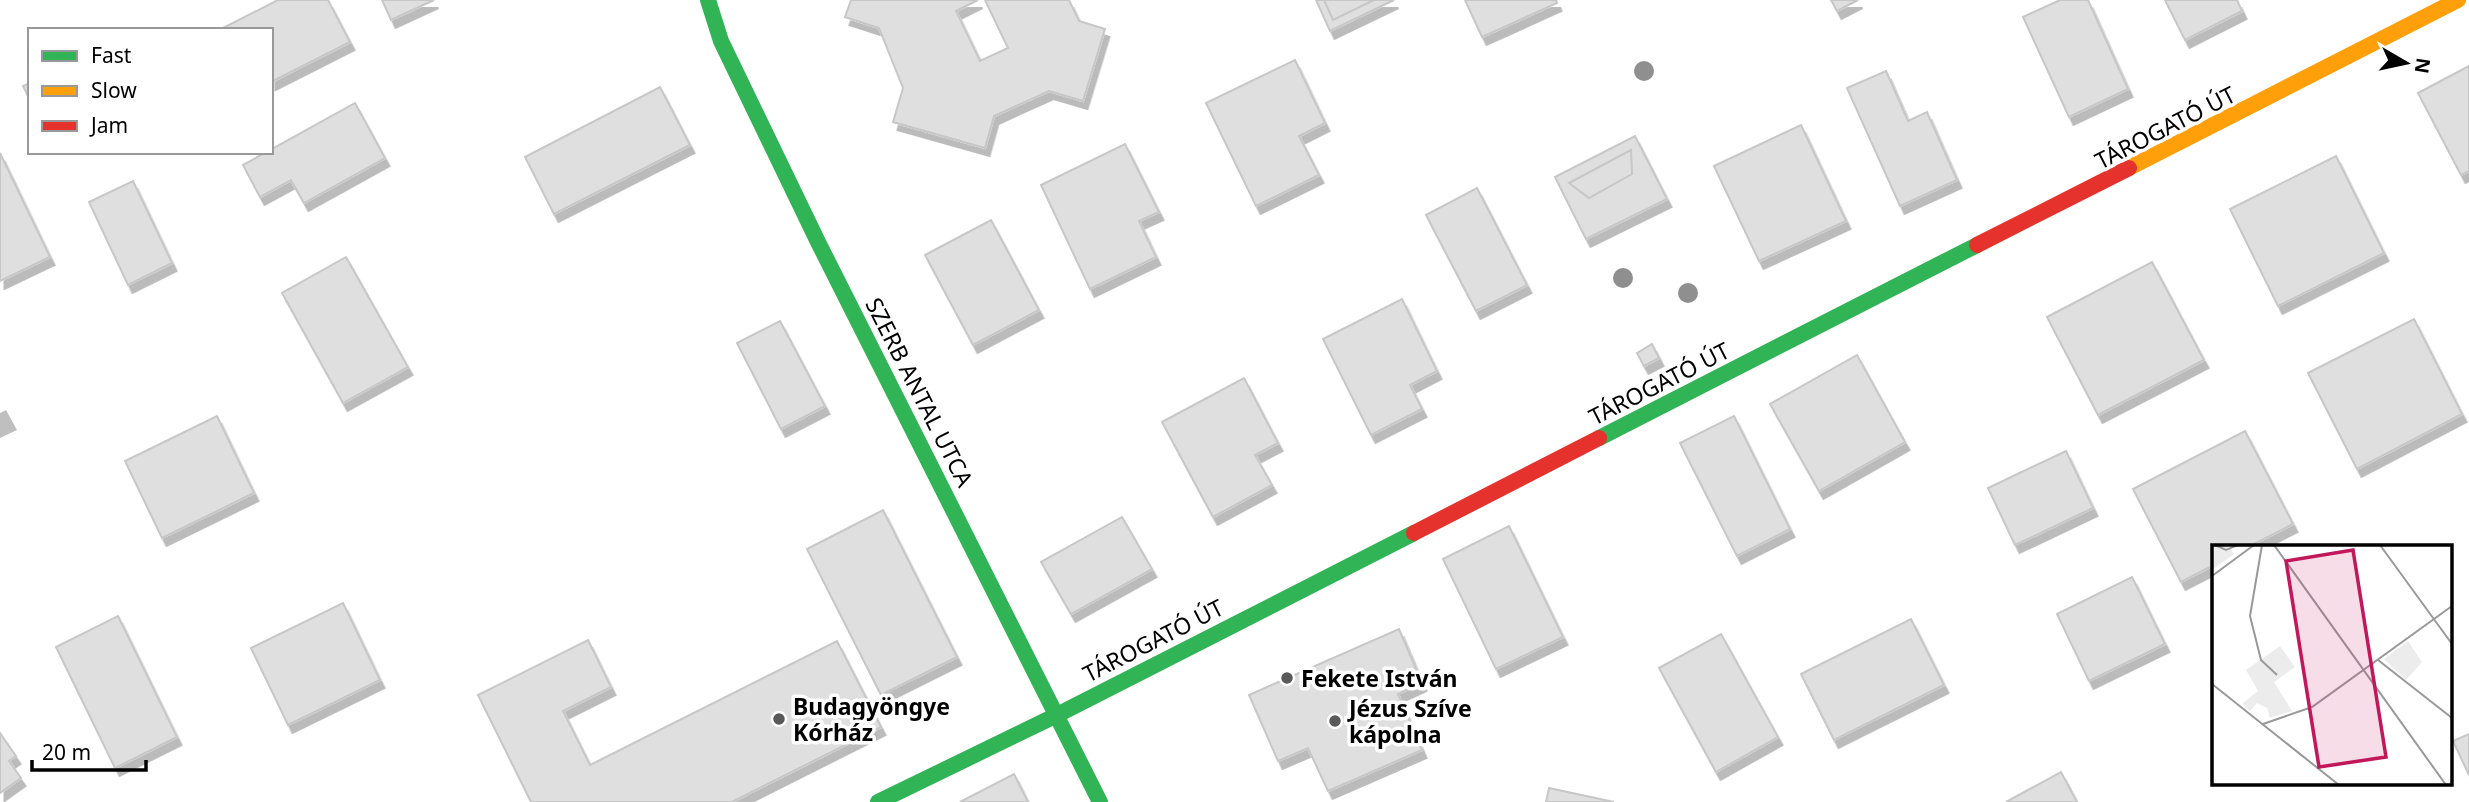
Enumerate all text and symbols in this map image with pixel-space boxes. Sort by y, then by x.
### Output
legend [28,28,273,154]
north arrow [2371,28,2441,98]
text: Fast [91,41,132,69]
text: N [2409,56,2437,75]
text: Slow [91,76,137,104]
street label: TÁROGATÓ ÚT [2089,78,2241,176]
text: Jam [89,111,128,139]
street label: SZERB ANTAL UTCA [858,292,982,492]
street label: TÁROGATÓ ÚT [1583,334,1735,432]
inset map [2212,545,2452,784]
street label: TÁROGATÓ ÚT [1077,591,1229,689]
place label: Fekete István [1301,662,1457,694]
marker: Fekete István [1279,670,1295,686]
place label: Budagyöngye Kórház [793,690,950,748]
place label: Jézus Szíve kápolna [1347,692,1472,750]
marker: Budagyöngye Kórház [771,711,787,727]
marker: Jézus Szíve kápolna [1327,713,1343,729]
scale bar [32,728,145,772]
text: 20 m [42,738,91,766]

